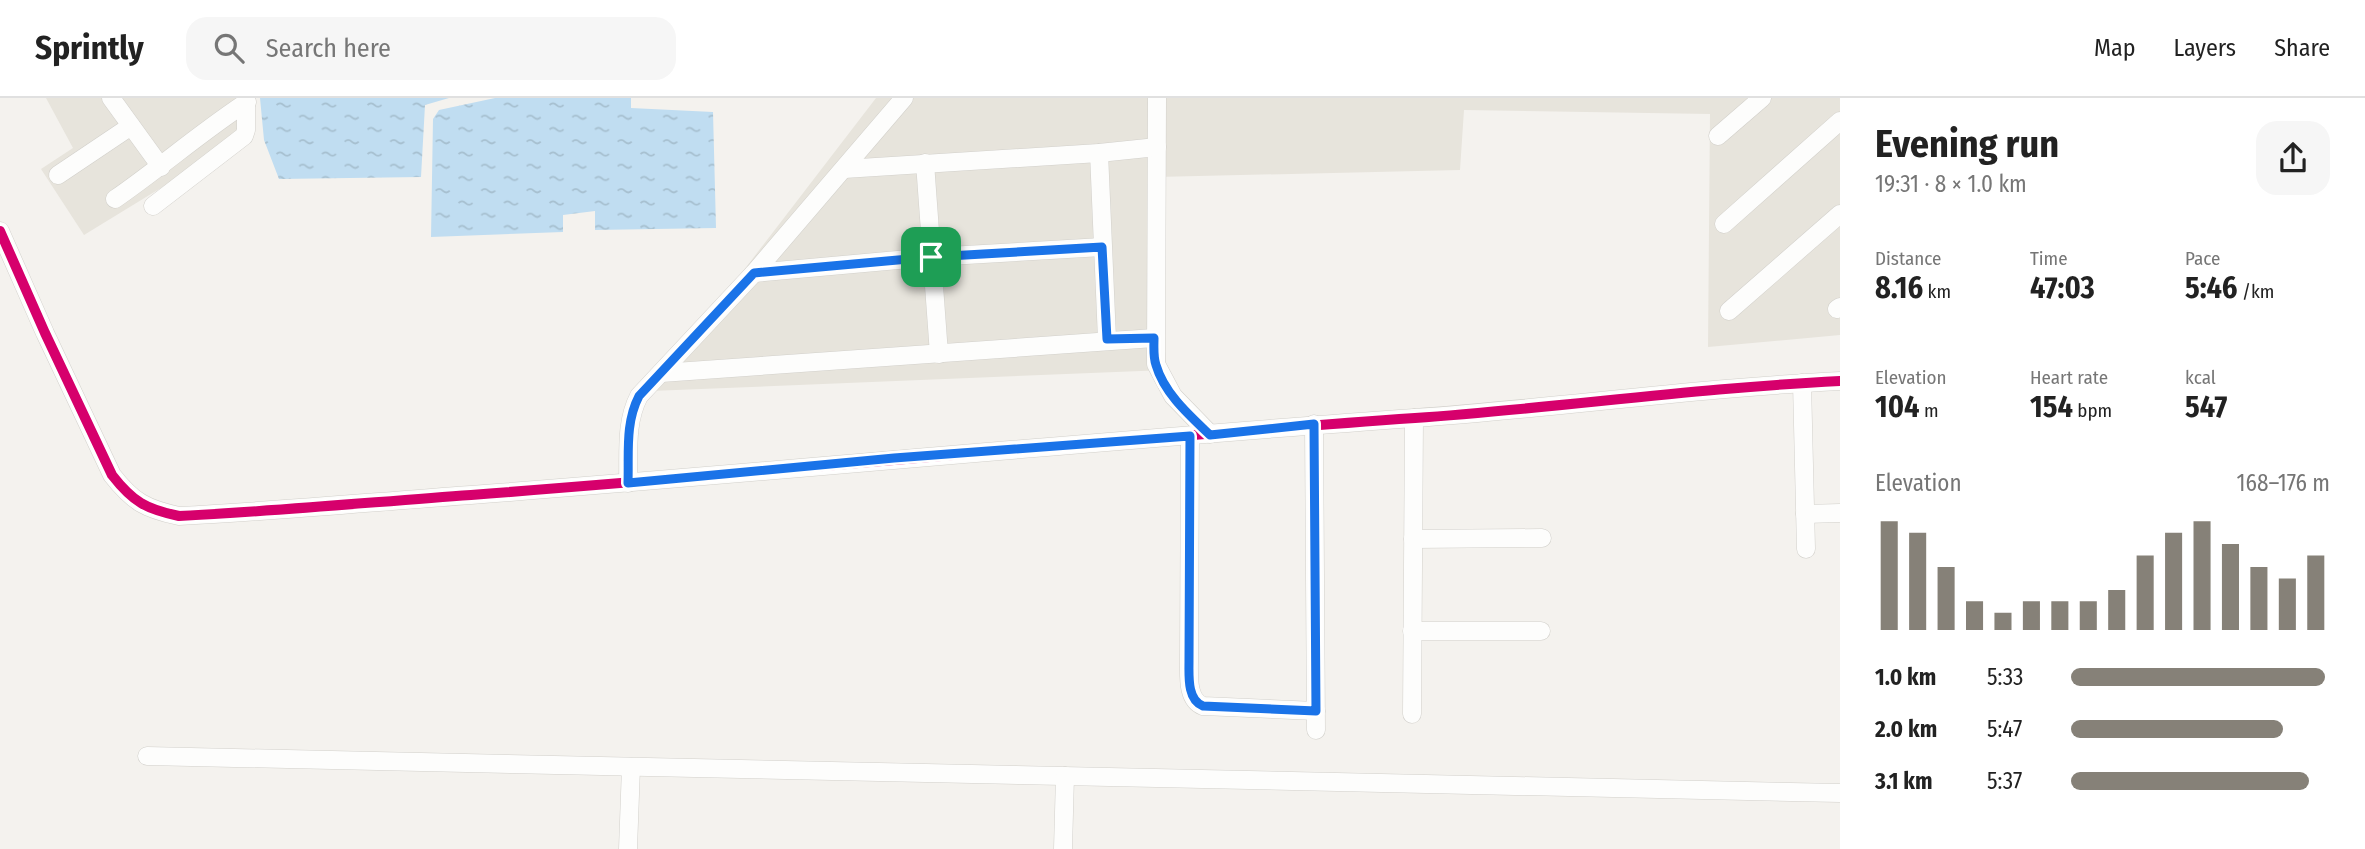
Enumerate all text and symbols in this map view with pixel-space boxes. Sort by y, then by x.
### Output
search box [186,17,676,80]
text: Sprintly [35,28,144,68]
icon: search [210,29,248,67]
text: Search here [266,33,391,64]
text: Map [2094,34,2136,62]
text: Layers [2174,34,2236,62]
text: Share [2274,34,2330,62]
text: Evening run [1875,121,2059,167]
button: share [2256,121,2330,195]
text: 19:31 · 8 × 1.0 km [1875,170,2027,198]
pin [901,227,961,287]
icon: arrive [912,238,950,276]
text: Distance [1875,247,1942,270]
text: Time [2030,247,2068,270]
text: Pace [2185,247,2220,270]
text: 8.16 [1875,270,1923,306]
text: 47:03 [2030,270,2095,306]
text: 5:46 [2185,270,2238,306]
text: km [1923,280,1951,303]
text: /km [2238,280,2274,303]
text: Elevation [1875,366,1947,389]
text: Heart rate [2030,366,2108,389]
text: kcal [2185,366,2216,389]
text: 104 [1875,389,1920,425]
text: 154 [2030,389,2073,425]
text: 547 [2185,389,2227,425]
text: m [1920,399,1939,422]
text: bpm [2073,399,2112,422]
text: Elevation [1875,469,1962,497]
text: 168–176 m [2237,469,2330,497]
text: 1.0 km [1875,663,1936,691]
text: 5:33 [1987,663,2023,691]
text: 2.0 km [1875,715,1937,743]
text: 5:47 [1987,715,2022,743]
text: 3.1 km [1875,767,1933,795]
text: 5:37 [1987,767,2022,795]

